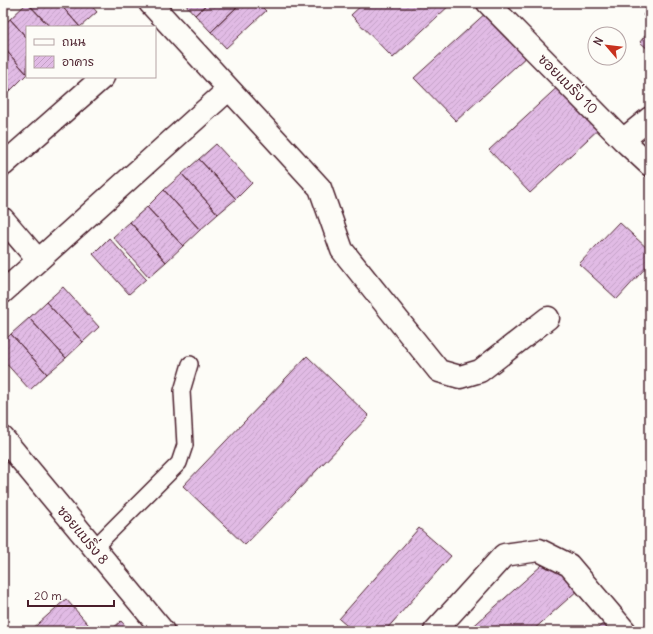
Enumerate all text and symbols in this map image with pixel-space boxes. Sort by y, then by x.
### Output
legend [26,26,156,78]
north arrow [587,26,627,66]
text: ถนน [62,34,86,49]
text: N [590,35,606,48]
street label: ซอยแบริ่ง 10 [534,48,604,118]
text: อาคาร [62,54,94,69]
street label: ซอยแบริ่ง 8 [53,500,115,568]
scale bar [28,582,114,608]
text: 20 m [34,588,62,603]

